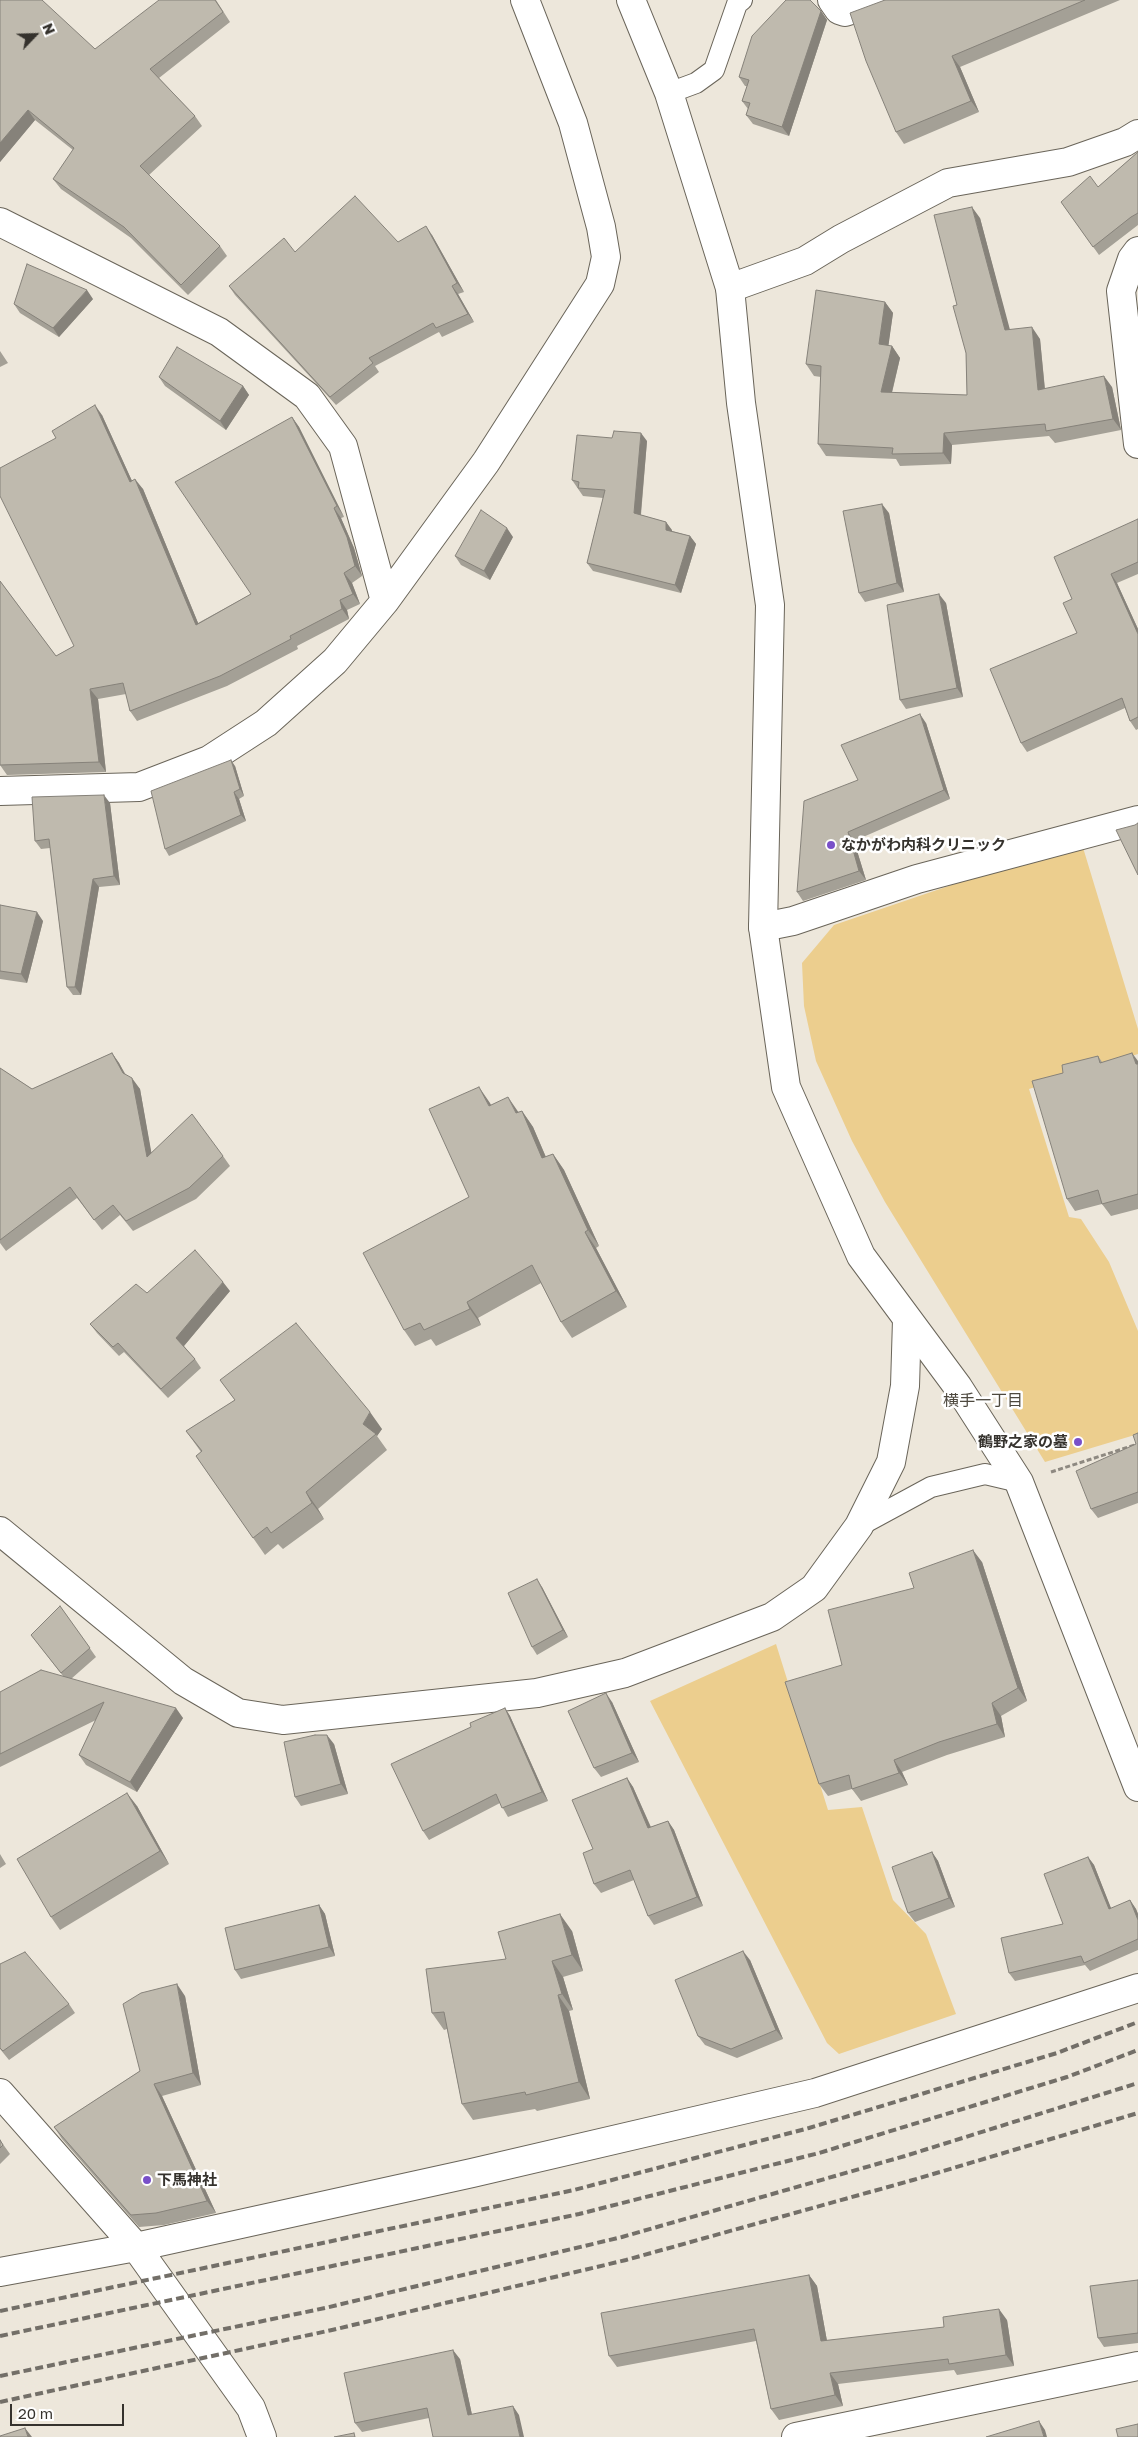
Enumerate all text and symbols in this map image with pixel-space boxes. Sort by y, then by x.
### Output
north arrow [10,10,60,60]
text: N [39,20,59,37]
place label: なかがわ内科クリニック [841,836,1006,854]
marker: なかがわ内科クリニック [825,839,837,851]
district label: 横手一丁目 [943,1391,1023,1411]
place label: 鶴野之家の墓 [978,1433,1068,1451]
marker: 鶴野之家の墓 [1072,1436,1084,1448]
place label: 下馬神社 [157,2171,217,2189]
marker: 下馬神社 [141,2174,153,2186]
scale bar [12,2394,126,2426]
text: 20 m [18,2404,53,2422]

